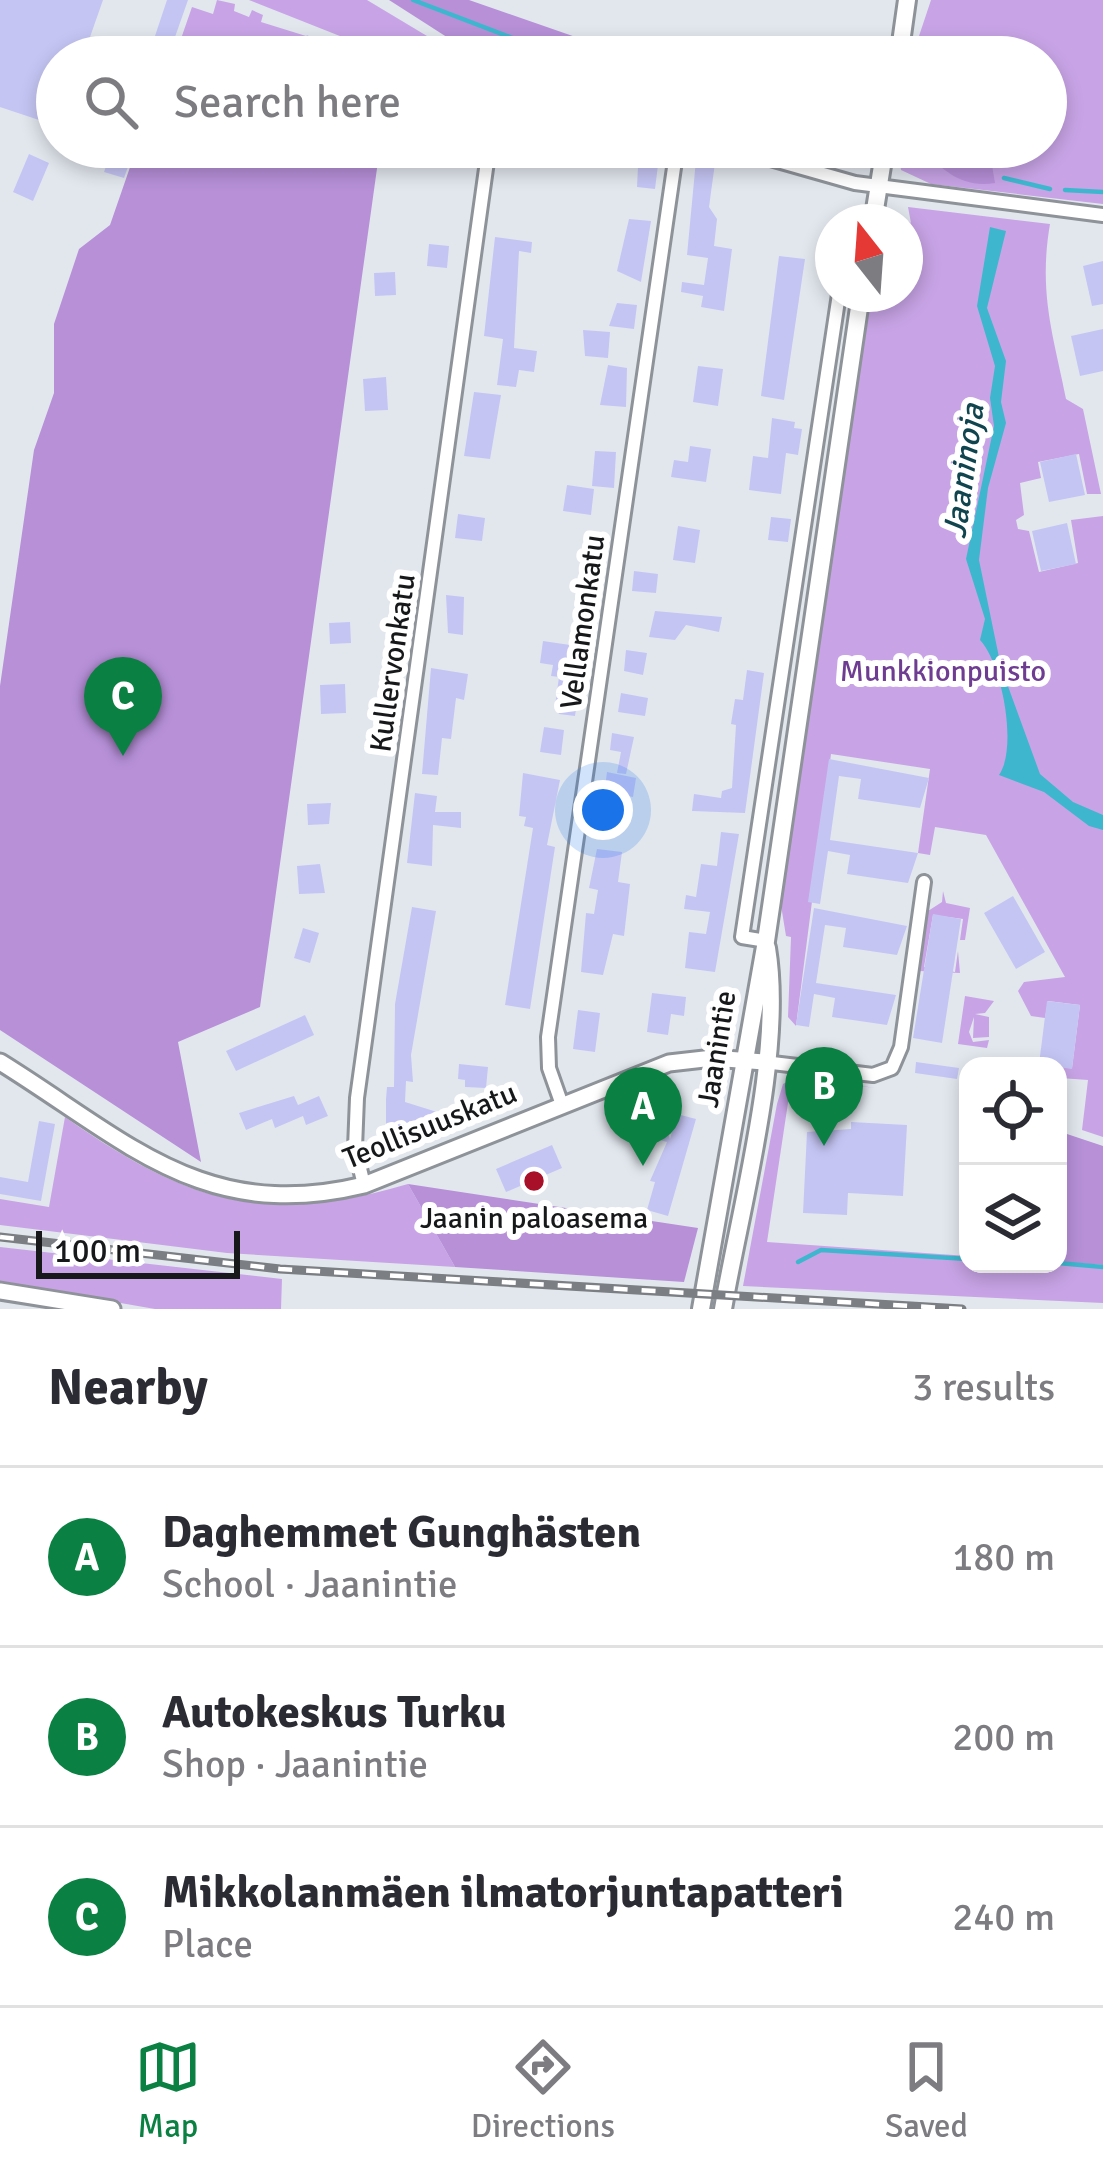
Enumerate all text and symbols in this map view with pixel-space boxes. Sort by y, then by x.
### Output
search box [36,36,1067,168]
icon: search [78,69,144,135]
text: Search here [174,75,401,130]
north arrow [815,204,923,312]
water label: Jaaninoja [934,400,994,541]
street label: Vellamonkatu [552,532,614,712]
street label: Kullervonkatu [362,571,424,755]
park label: Munkkionpuisto [840,653,1046,690]
pin: C [84,657,162,756]
your location [573,780,633,840]
street label: Jaanintie [690,988,744,1110]
pin: B [785,1047,863,1146]
map controls [959,1057,1067,1273]
button: locate [959,1057,1067,1165]
pin: A [604,1067,682,1166]
street label: Teollisuuskatu [338,1074,522,1178]
button: layers [959,1165,1067,1273]
marker: Jaanin paloasema [521,1168,547,1194]
place label: Jaanin paloasema [420,1200,648,1237]
scale bar [36,1225,240,1278]
text: 100 m [54,1231,141,1272]
text: Nearby [48,1356,208,1419]
text: 3 results [912,1363,1055,1411]
text: Daghemmet Gunghästen [162,1505,641,1560]
text: A [75,1533,99,1581]
text: 180 m [952,1533,1055,1581]
text: School · Jaanintie [162,1560,458,1608]
text: Autokeskus Turku [162,1685,506,1740]
text: B [75,1713,99,1761]
text: 200 m [952,1713,1055,1761]
text: Shop · Jaanintie [162,1740,428,1788]
text: Mikkolanmäen ilmatorjuntapatteri [162,1865,844,1920]
text: C [75,1893,99,1941]
text: 240 m [952,1893,1055,1941]
text: Place [162,1920,253,1968]
tab: Map [135,2034,201,2147]
tab: Directions [471,2034,615,2147]
tab: Saved [885,2034,968,2147]

